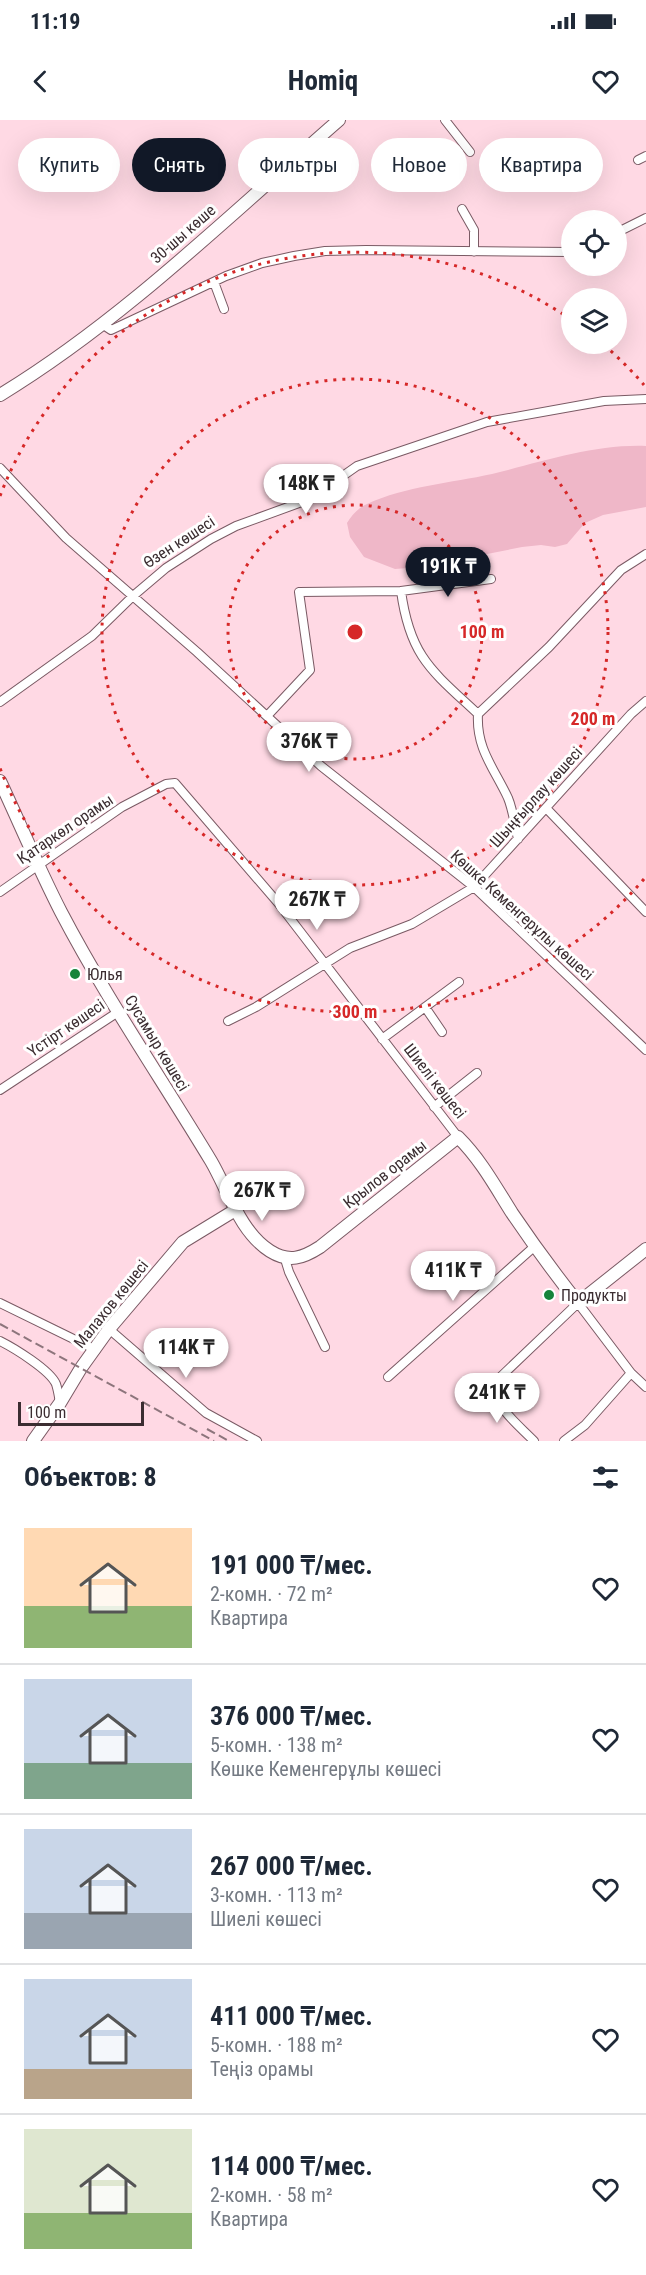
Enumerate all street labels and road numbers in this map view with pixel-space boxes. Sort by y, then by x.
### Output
street label: 30-шы көше [147,201,219,267]
street label: Өзен көшесі [140,512,218,572]
street label: Шыңғырлау көшесі [486,743,586,851]
street label: Қатаркөл орамы [13,790,117,868]
street label: Көшке Кеменгерұлы көшесі [447,846,597,984]
street label: Сусамыр көшесі [121,991,193,1095]
street label: Үстірт көшесі [24,995,108,1061]
street label: Шиелі көшесі [400,1040,470,1122]
street label: Крылов орамы [340,1136,430,1212]
street label: Малахов көшесі [70,1256,152,1352]

